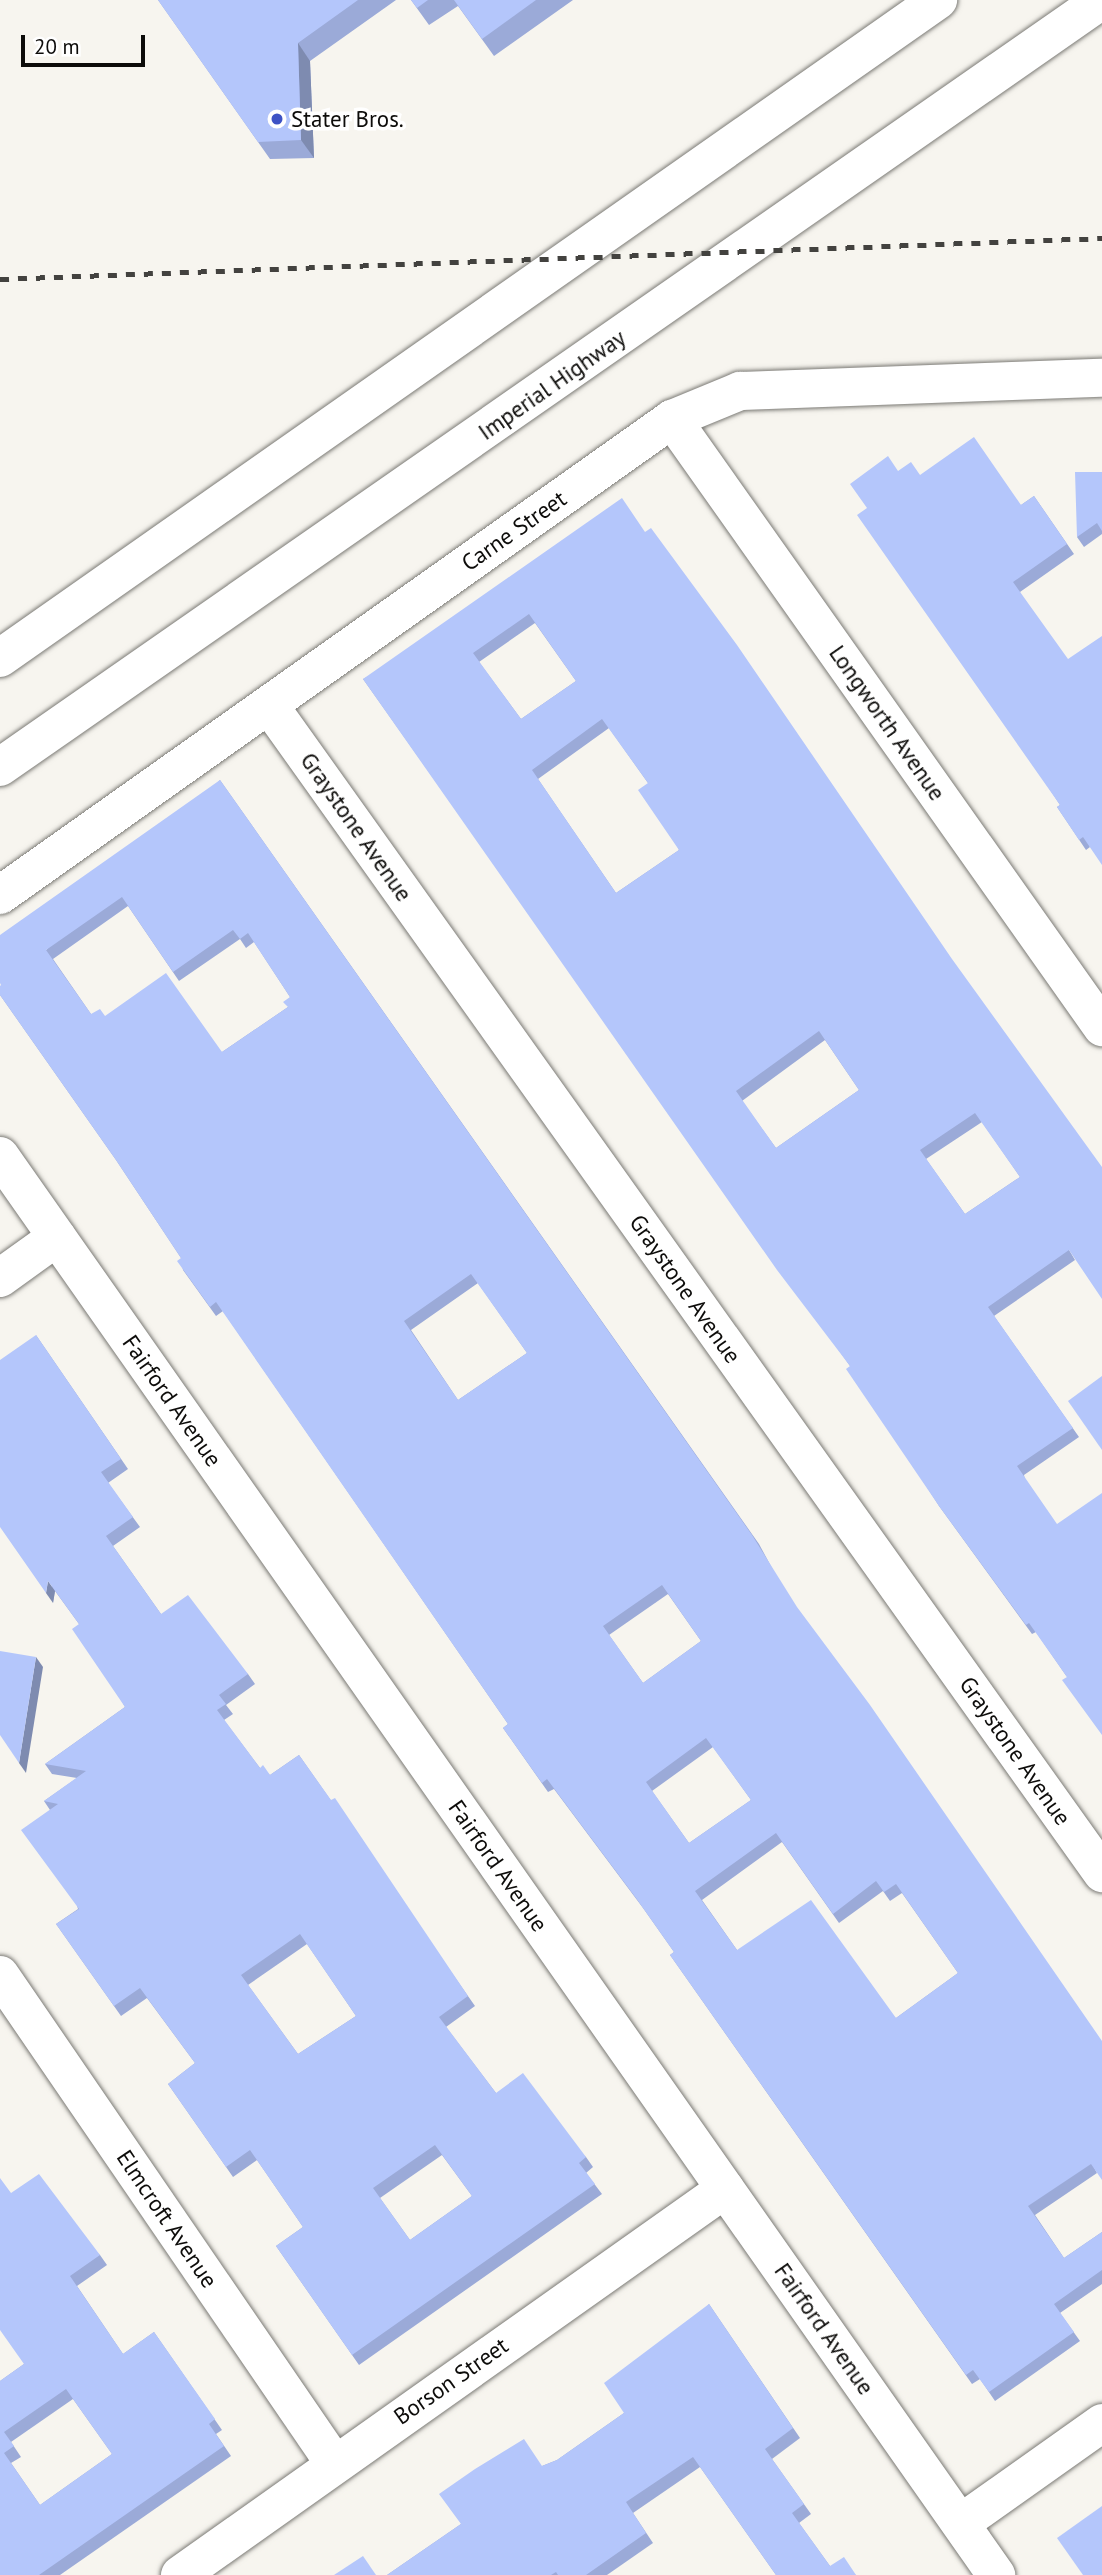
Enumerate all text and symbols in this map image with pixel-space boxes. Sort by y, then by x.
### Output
scale bar [24,21,149,65]
text: 20 m [34,33,80,60]
place label: Stater Bros. [291,105,404,133]
marker: Stater Bros. [269,111,285,127]
street label: Imperial Highway [473,324,631,446]
street label: Carne Street [456,485,572,577]
street label: Longworth Avenue [823,640,951,806]
street label: Graystone Avenue [294,747,418,907]
street label: Graystone Avenue [623,1209,747,1369]
street label: Fairford Avenue [116,1330,228,1472]
street label: Graystone Avenue [953,1671,1077,1831]
street label: Fairford Avenue [442,1795,554,1937]
street label: Elmcroft Avenue [111,2145,223,2293]
street label: Fairford Avenue [768,2258,880,2400]
street label: Borson Street [389,2332,513,2430]

